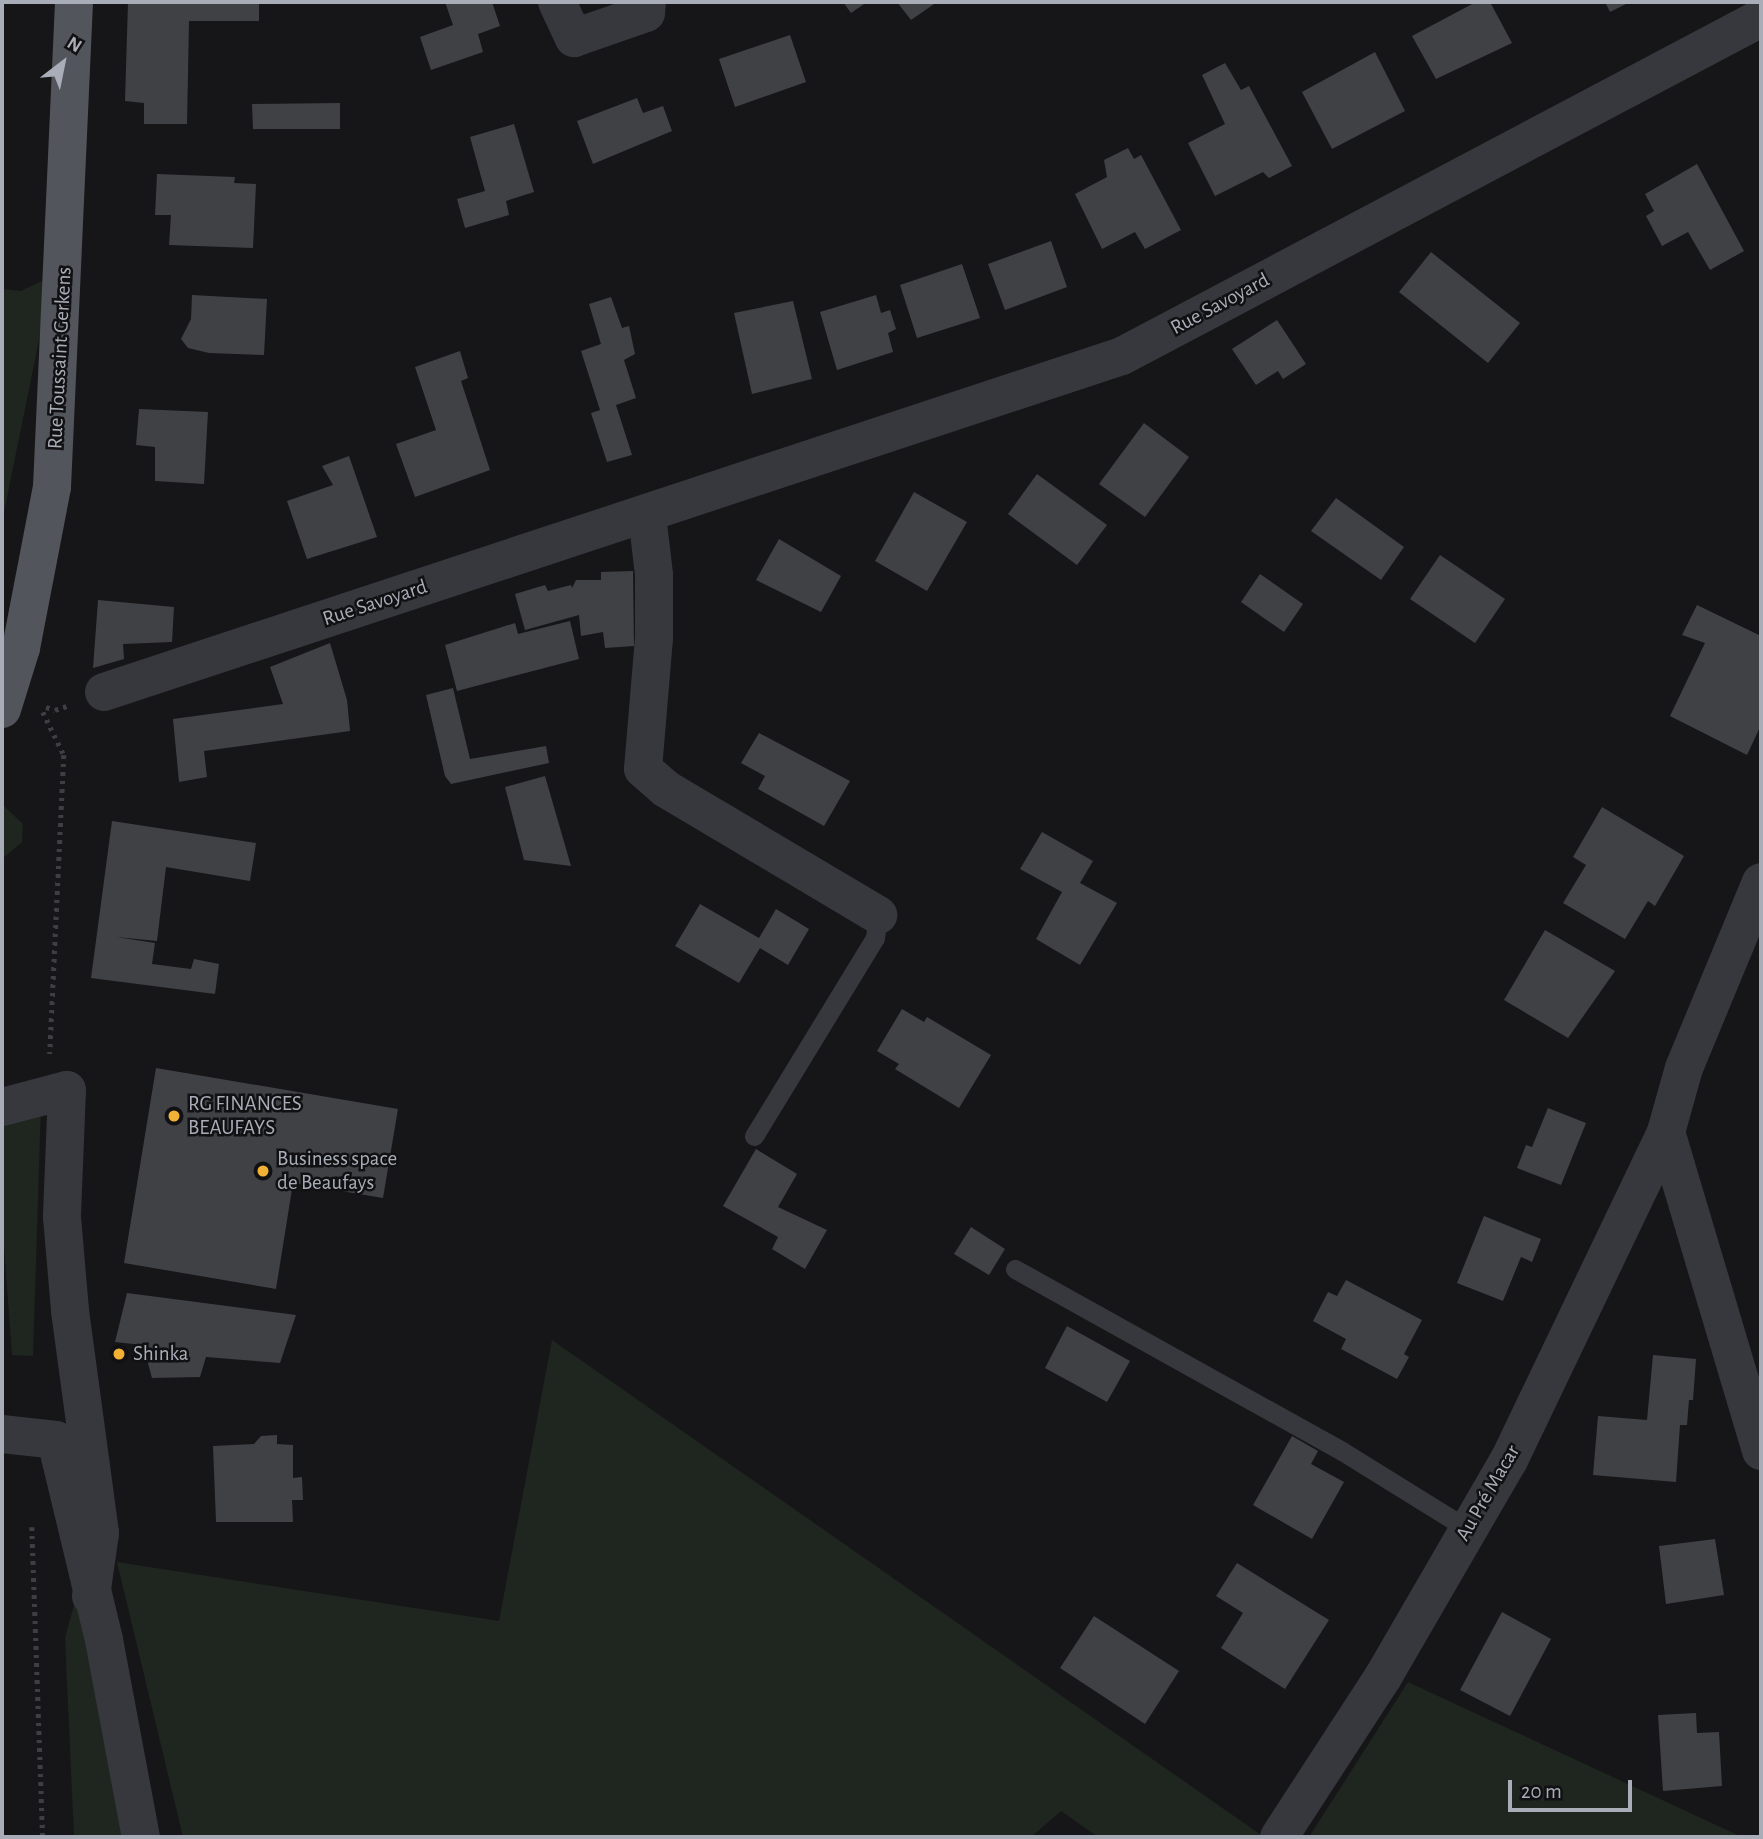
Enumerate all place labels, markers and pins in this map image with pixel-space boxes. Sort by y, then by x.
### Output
place label: RG FINANCES BEAUFAYS [188,1091,302,1141]
marker: RG FINANCES BEAUFAYS [166,1108,182,1124]
place label: Business space de Beaufays [277,1146,397,1196]
marker: Business space de Beaufays [255,1163,271,1179]
place label: Shinka [133,1341,188,1367]
marker: Shinka [111,1346,127,1362]

